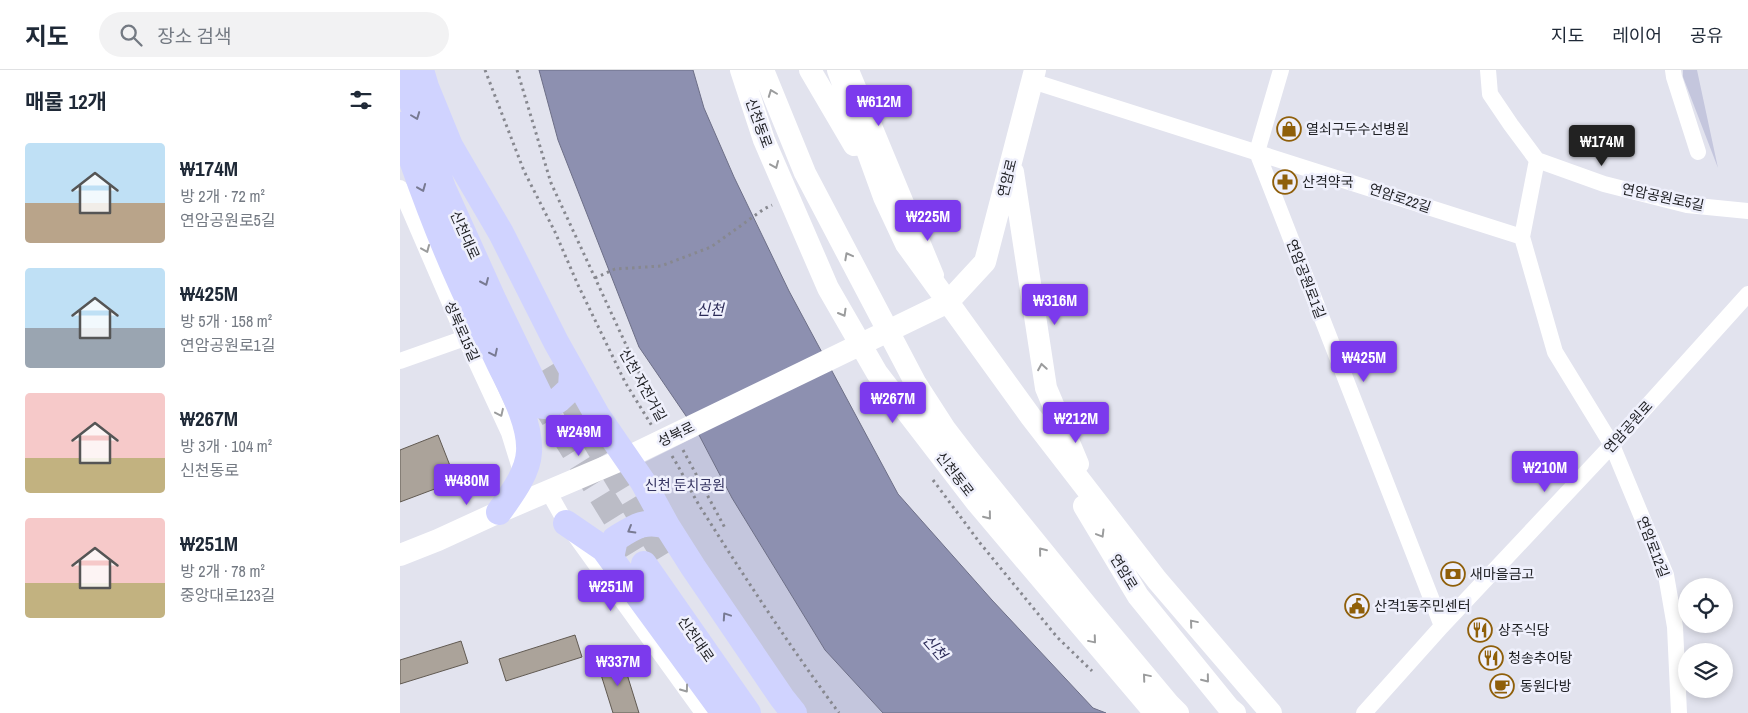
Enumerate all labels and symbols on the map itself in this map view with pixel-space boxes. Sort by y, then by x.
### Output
pin: ₩612M [844,85,914,127]
one-way arrow [768,89,778,98]
street label: 신천동로 [742,96,776,150]
one-way arrow [410,111,420,120]
shop icon: 열쇠구두수선병원 [1276,116,1302,142]
place label: 열쇠구두수선병원 [1306,120,1409,138]
pin: ₩174M [1567,124,1637,167]
street label: 연암로 [994,157,1020,199]
one-way arrow [769,160,779,169]
pharmacy icon: 산격약국 [1272,169,1298,195]
place label: 산격약국 [1302,173,1354,191]
street label: 연암공원로5길 [1620,179,1706,215]
street label: 연암로22길 [1367,180,1433,216]
one-way arrow [416,183,427,192]
pin: ₩225M [893,200,963,242]
street label: 신천대로 [446,208,484,262]
street label: 연암공원로1길 [1283,237,1329,321]
one-way arrow [420,244,431,253]
one-way arrow [844,252,854,261]
one-way arrow [479,277,490,286]
pin: ₩316M [1020,284,1090,326]
street label: 성북로15길 [441,298,483,364]
water label: 신천 [696,299,726,320]
one-way arrow [836,307,846,316]
pin: ₩425M [1329,340,1399,383]
street label: 신천 자전거길 [616,345,670,425]
one-way arrow [488,348,499,357]
one-way arrow [1038,363,1048,372]
pin: ₩267M [858,382,928,424]
street label: 연암공원로 [1600,397,1656,457]
pin: ₩212M [1041,402,1111,444]
one-way arrow [493,408,504,417]
pin: ₩249M [544,414,614,457]
street label: 성북로 [655,417,697,451]
street label: 신천동로 [932,448,978,500]
pin: ₩210M [1510,450,1580,493]
pin: ₩480M [432,464,502,506]
park label: 신천 둔치공원 [645,476,725,494]
one-way arrow [983,510,992,519]
street label: 연암로12길 [1633,514,1673,580]
one-way arrow [627,523,636,533]
one-way arrow [1095,528,1105,537]
one-way arrow [1039,548,1048,557]
street label: 연암로 [1106,551,1142,593]
bank icon: 새마을금고 [1440,561,1466,587]
place label: 새마을금고 [1470,565,1535,583]
pin: ₩251M [576,570,646,612]
public building icon: 산격1동주민센터 [1344,593,1370,619]
place label: 산격1동주민센터 [1374,597,1471,615]
one-way arrow [723,612,732,622]
street label: 신천대로 [674,613,718,665]
restaurant icon: 상주식당 [1467,617,1493,643]
one-way arrow [1191,620,1199,629]
place label: 상주식당 [1498,621,1550,639]
water label: 신천 [918,630,953,666]
one-way arrow [1087,634,1095,643]
pin: ₩337M [583,644,653,687]
restaurant icon: 청송추어탕 [1478,645,1504,671]
place label: 청송추어탕 [1508,649,1573,667]
one-way arrow [1143,673,1152,682]
cafe icon: 동원다방 [1489,673,1515,699]
one-way arrow [1200,674,1209,683]
place label: 동원다방 [1520,677,1572,695]
one-way arrow [679,683,688,693]

